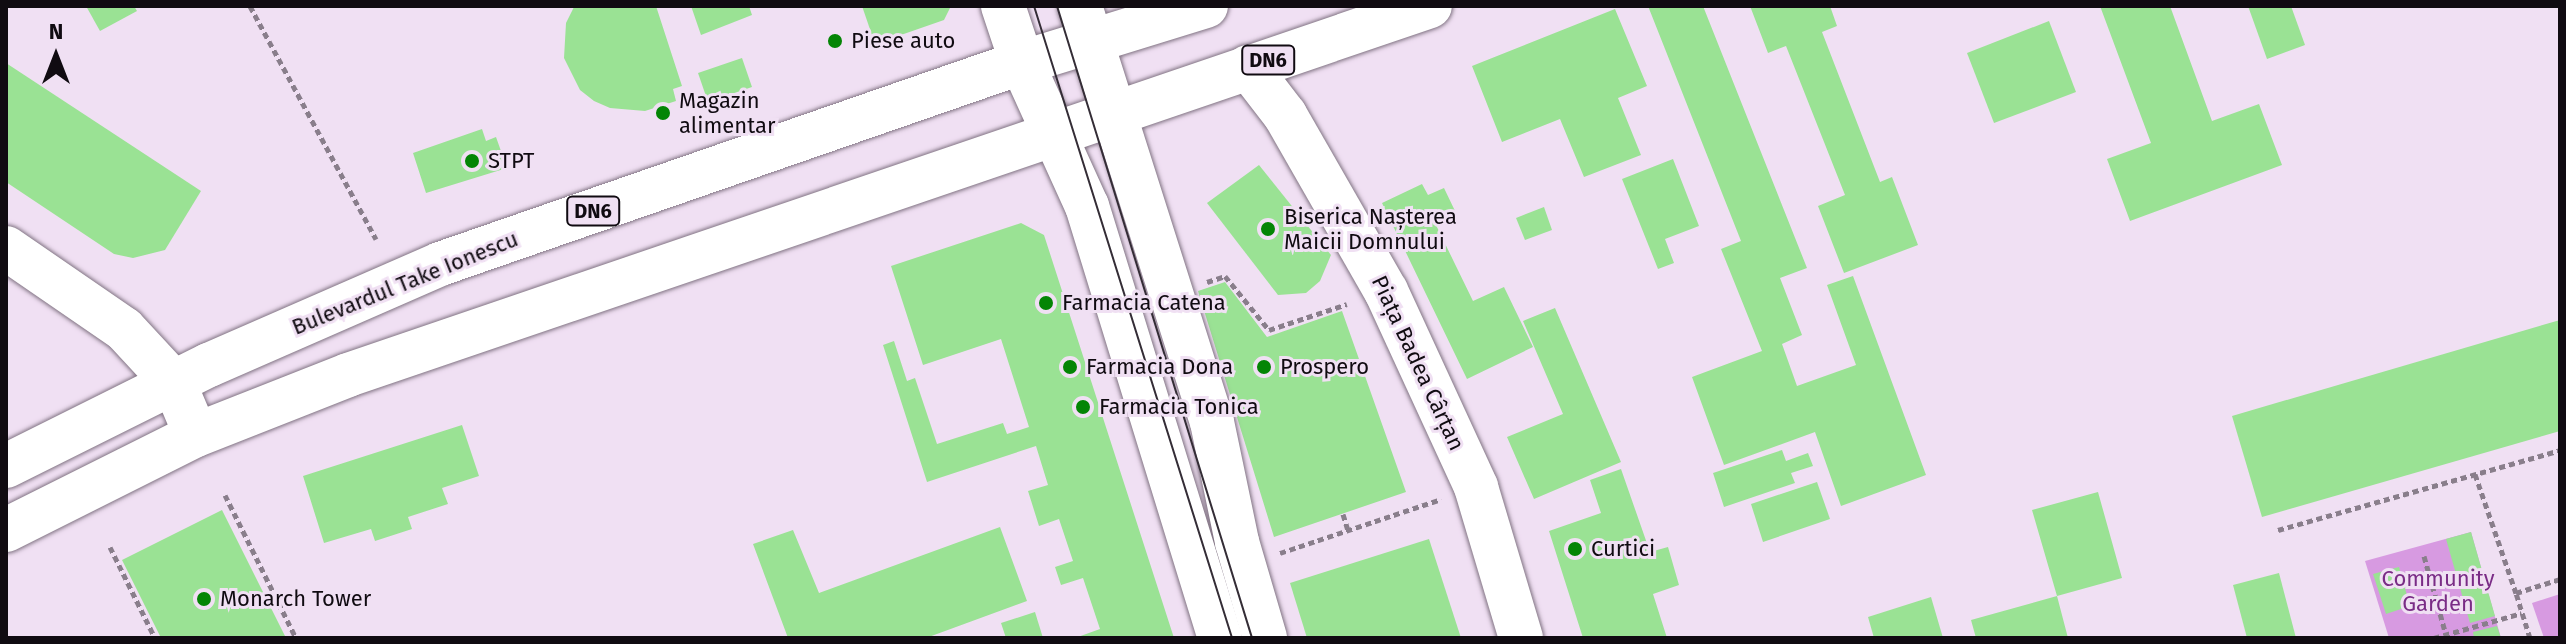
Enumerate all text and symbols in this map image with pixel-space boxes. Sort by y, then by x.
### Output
north arrow [16,16,96,96]
text: N [49,18,63,45]
place label: Piese auto [851,28,955,54]
marker: Piese auto [826,32,844,50]
road number: DN6 [1240,44,1296,76]
place label: Magazin alimentar [679,87,775,138]
marker: Magazin alimentar [654,104,672,122]
place label: STPT [488,148,534,174]
marker: STPT [463,152,481,170]
road number: DN6 [565,195,621,227]
place label: Biserica Nașterea Maicii Domnului [1284,203,1457,254]
marker: Biserica Nașterea Maicii Domnului [1259,220,1277,238]
street label: Bulevardul Take Ionescu [288,225,522,341]
street label: Piața Badea Cârțan [1366,271,1470,455]
place label: Farmacia Catena [1062,290,1226,316]
marker: Farmacia Catena [1037,294,1055,312]
place label: Farmacia Dona [1086,354,1233,380]
place label: Prospero [1280,354,1369,380]
marker: Farmacia Dona [1061,358,1079,376]
marker: Prospero [1255,358,1273,376]
place label: Farmacia Tonica [1099,394,1259,420]
marker: Farmacia Tonica [1074,398,1092,416]
place label: Curtici [1591,536,1655,562]
marker: Curtici [1566,540,1584,558]
park label: Community Garden [2382,565,2494,616]
place label: Monarch Tower [220,586,371,612]
marker: Monarch Tower [195,590,213,608]

